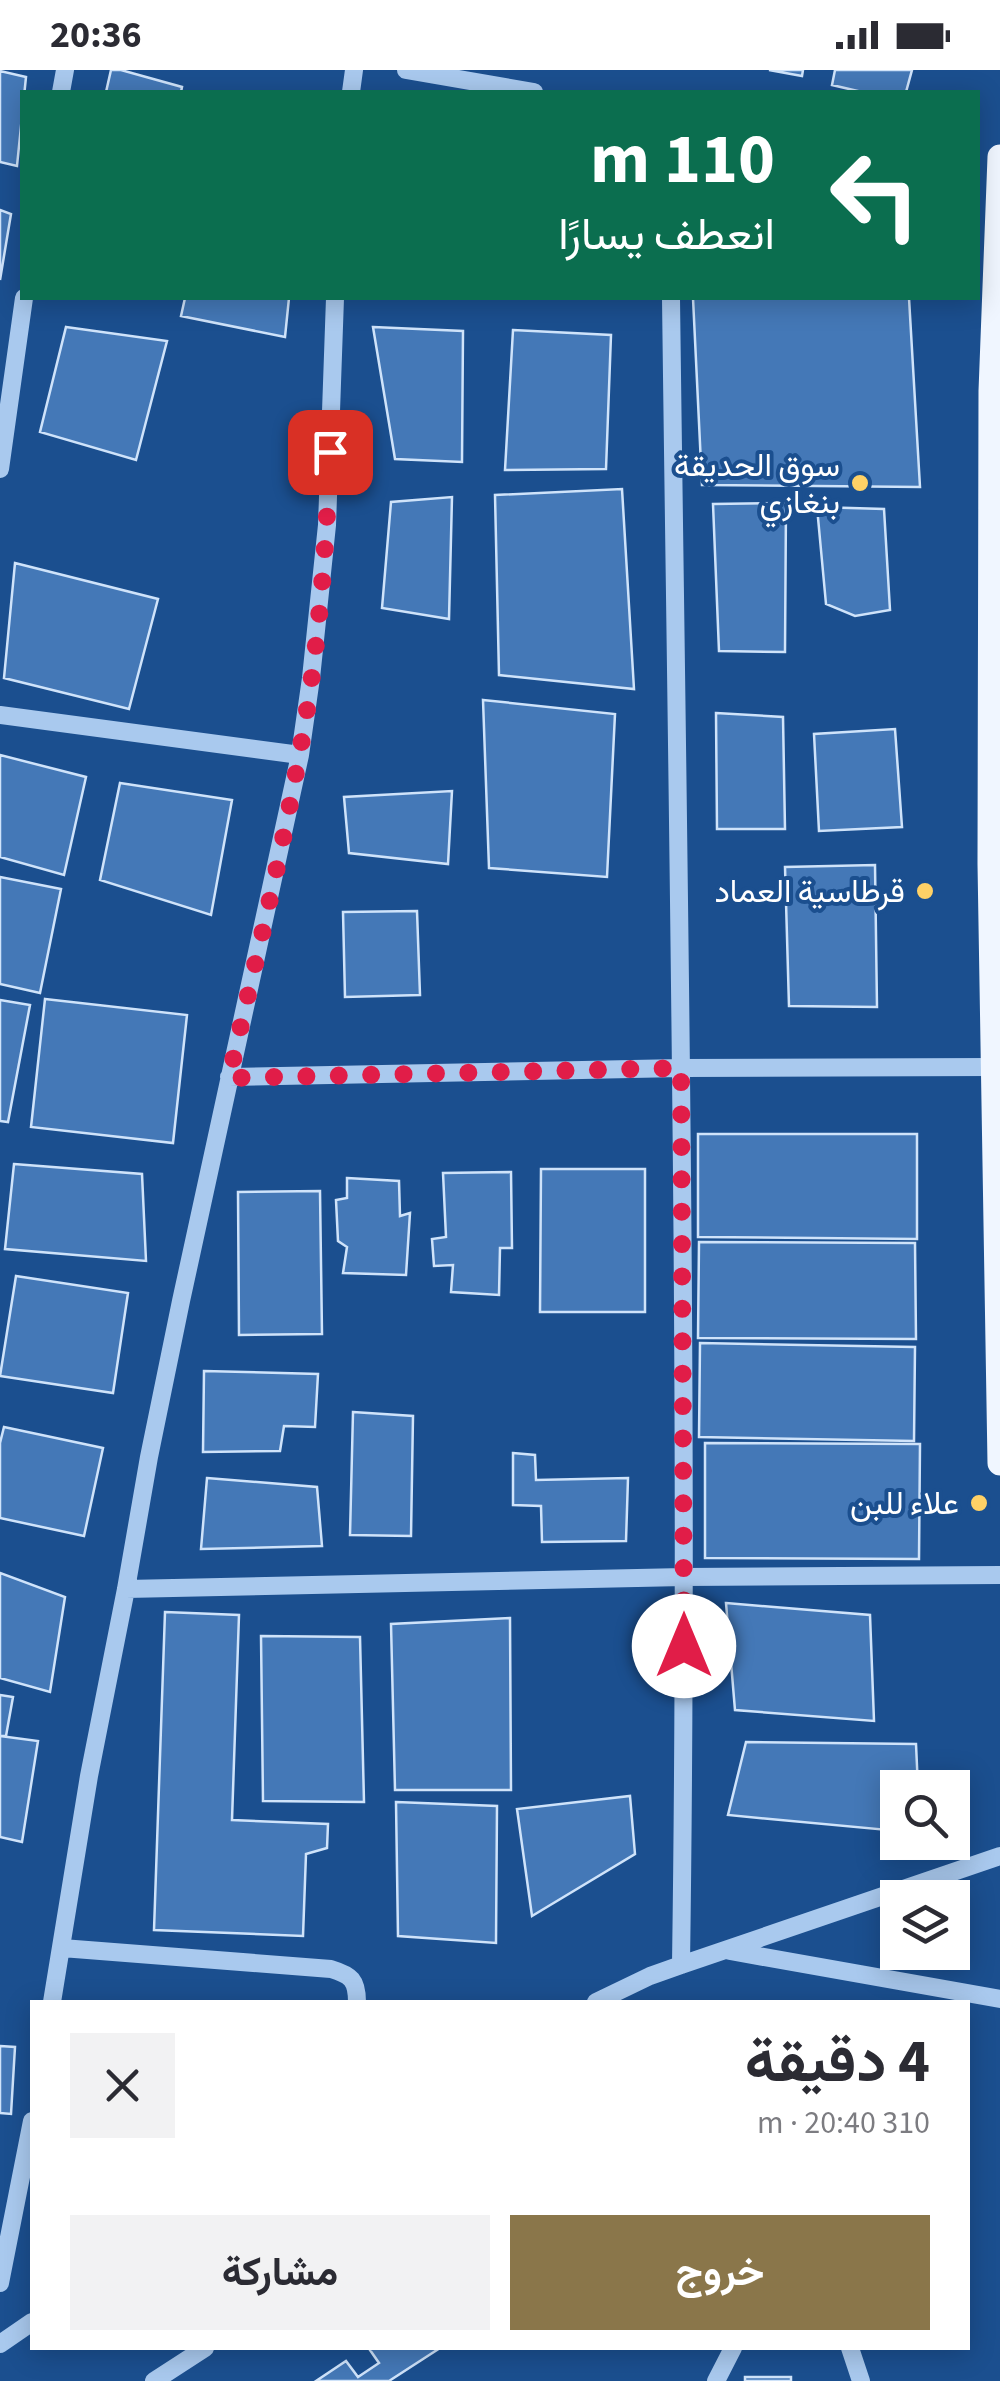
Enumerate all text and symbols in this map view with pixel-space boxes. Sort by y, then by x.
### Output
text: 20:36 [50,8,142,62]
text: 110 m [590,110,775,210]
icon: left [810,130,940,260]
text: انعطف يسارًا [558,203,775,267]
pin [288,410,373,495]
icon: arrive [303,425,358,480]
place label: سوق الحديقة بنغازي [674,443,840,528]
marker: سوق الحديقة بنغازي [849,472,871,494]
place label: قرطاسية العماد [714,869,905,915]
marker: قرطاسية العماد [914,880,936,902]
place label: علاء للبن [850,1481,959,1527]
marker: علاء للبن [968,1492,990,1514]
position arrow [632,1594,736,1698]
map controls [880,1770,970,1970]
button: search [880,1770,970,1860]
button: layers [880,1880,970,1970]
text: 4 دقيقة [745,2020,930,2105]
button: close [70,2033,175,2138]
text: 310 m · 20:40 [757,2100,930,2146]
button: مشاركة [70,2215,490,2330]
button: خروج [510,2215,930,2330]

